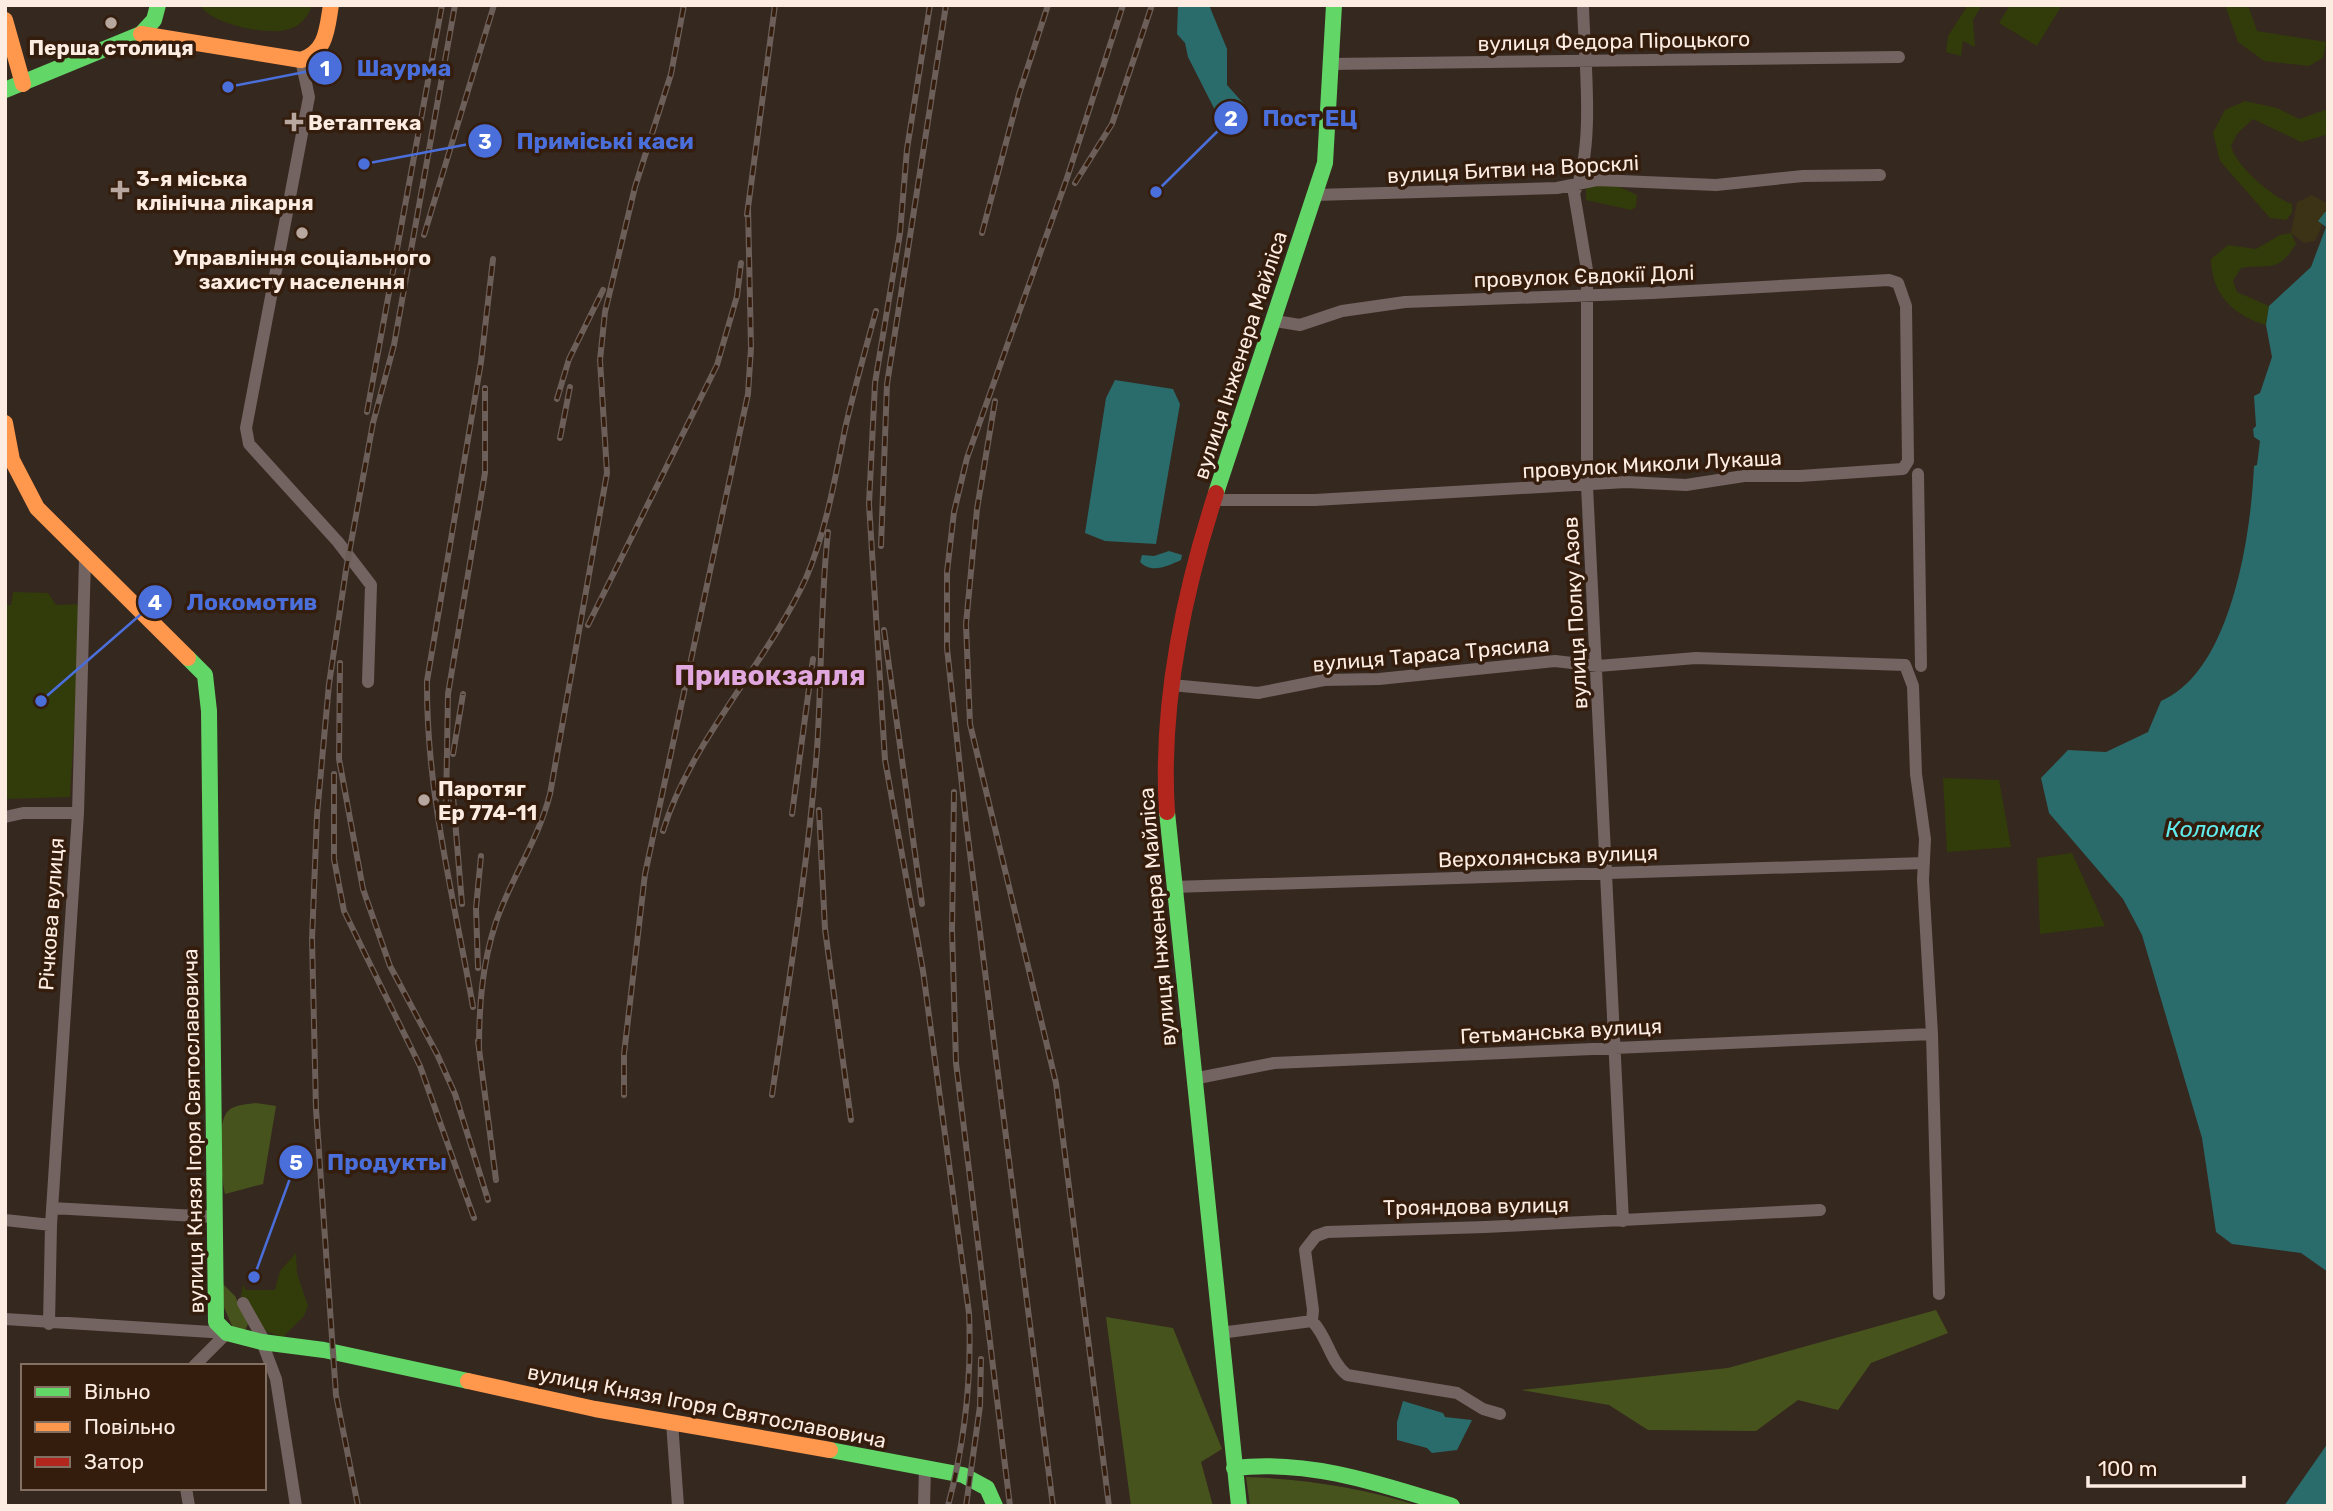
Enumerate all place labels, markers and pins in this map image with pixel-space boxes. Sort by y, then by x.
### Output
marker: Перша столиця [103,15,119,31]
place label: Перша столиця [28,35,194,60]
callout: Шаурма [308,46,466,90]
callout: Пост ЕЦ [1214,96,1372,140]
place label: Ветаптека [308,110,421,135]
marker: Ветаптека [286,114,302,130]
callout: Приміські каси [467,119,707,163]
place label: 3-я міська клінічна лікарня [136,166,314,215]
marker: 3-я міська клінічна лікарня [110,180,130,200]
marker: Управління соціального захисту населення [294,225,310,241]
place label: Управління соціального захисту населення [173,245,431,294]
callout: Локомотив [137,580,331,624]
place label: Паротяг Ер 774-11 [438,776,537,825]
marker: Паротяг Ер 774-11 [416,792,432,808]
callout: Продукты [278,1140,461,1184]

